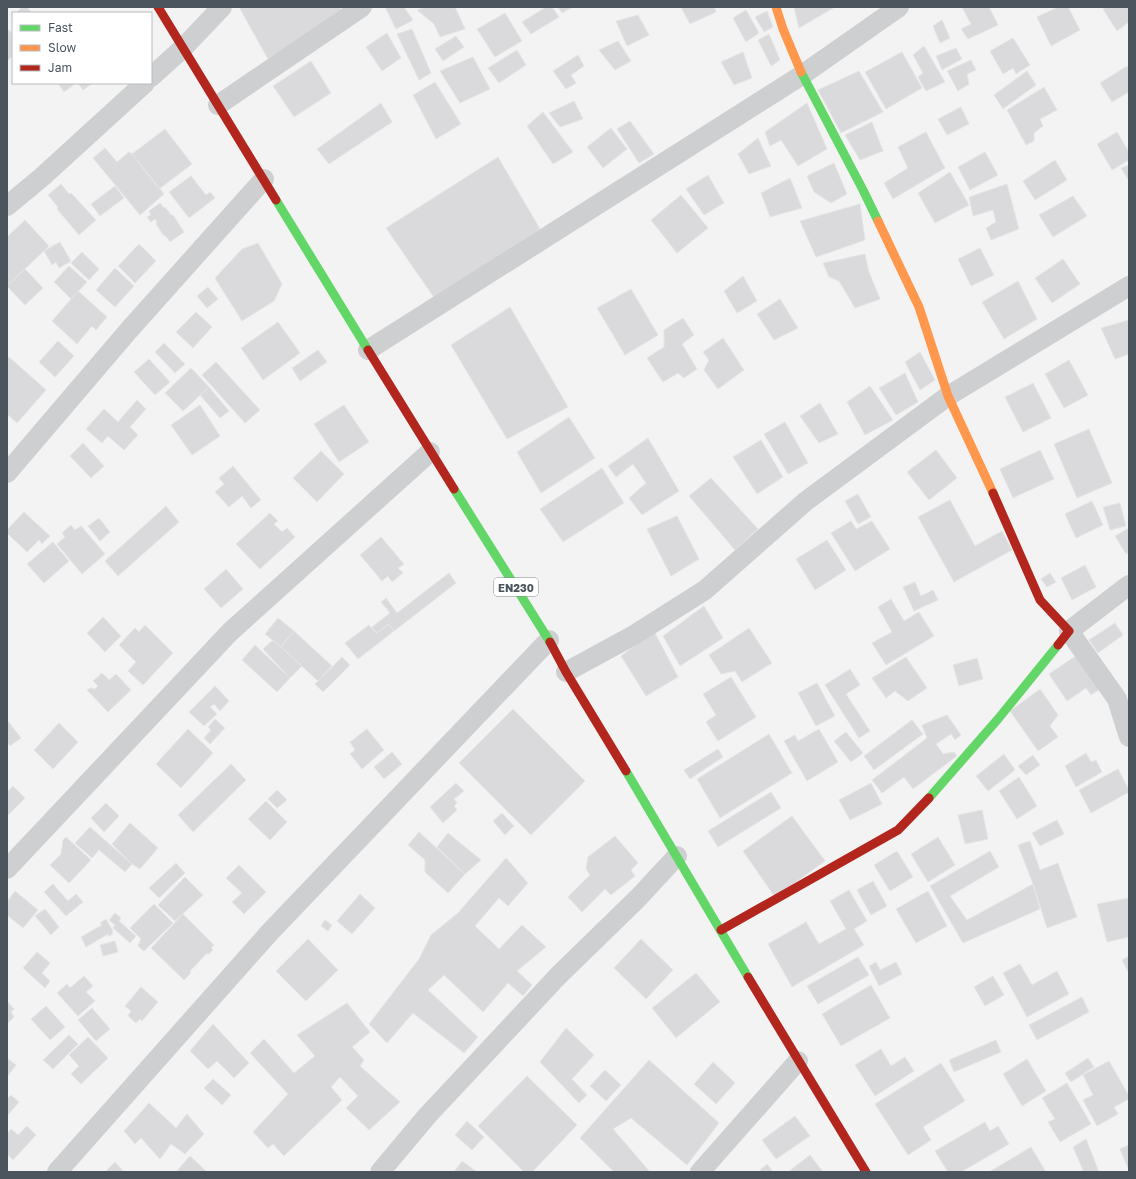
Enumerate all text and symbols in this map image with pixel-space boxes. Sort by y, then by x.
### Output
legend [12,12,152,84]
text: Fast [48,20,73,35]
text: Slow [48,40,76,55]
text: Jam [48,60,72,75]
road number: EN230 [494,578,538,596]

